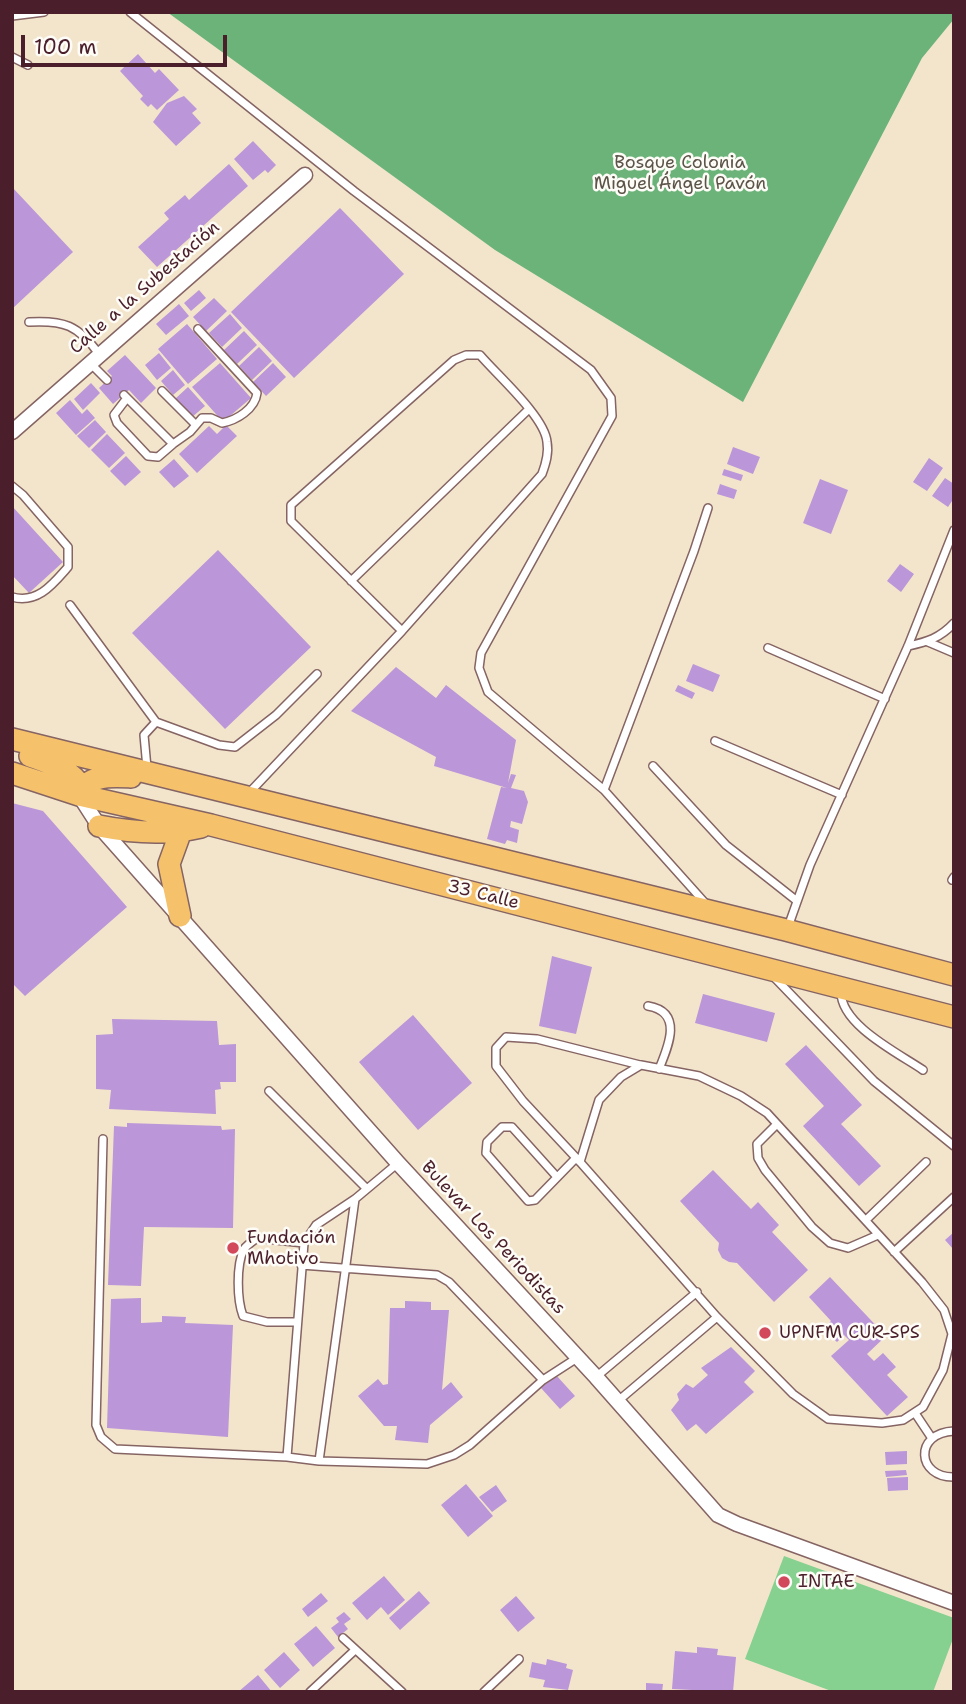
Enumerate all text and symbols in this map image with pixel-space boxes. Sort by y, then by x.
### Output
scale bar [24,21,231,65]
text: 100 m [34,33,97,61]
park label: Bosque Colonia Miguel Ángel Pavón [594,152,766,194]
street label: Calle a la Subestación [66,217,224,359]
street label: 33 Calle [445,876,521,914]
street label: Bulevar Los Periodistas [416,1157,570,1319]
place label: Fundación Mhotivo [247,1227,335,1270]
marker: Fundación Mhotivo [225,1240,241,1256]
place label: UPNFM CUR-SPS [779,1322,920,1344]
marker: UPNFM CUR-SPS [757,1325,773,1341]
place label: INTAE [798,1571,855,1593]
marker: INTAE [776,1574,792,1590]

